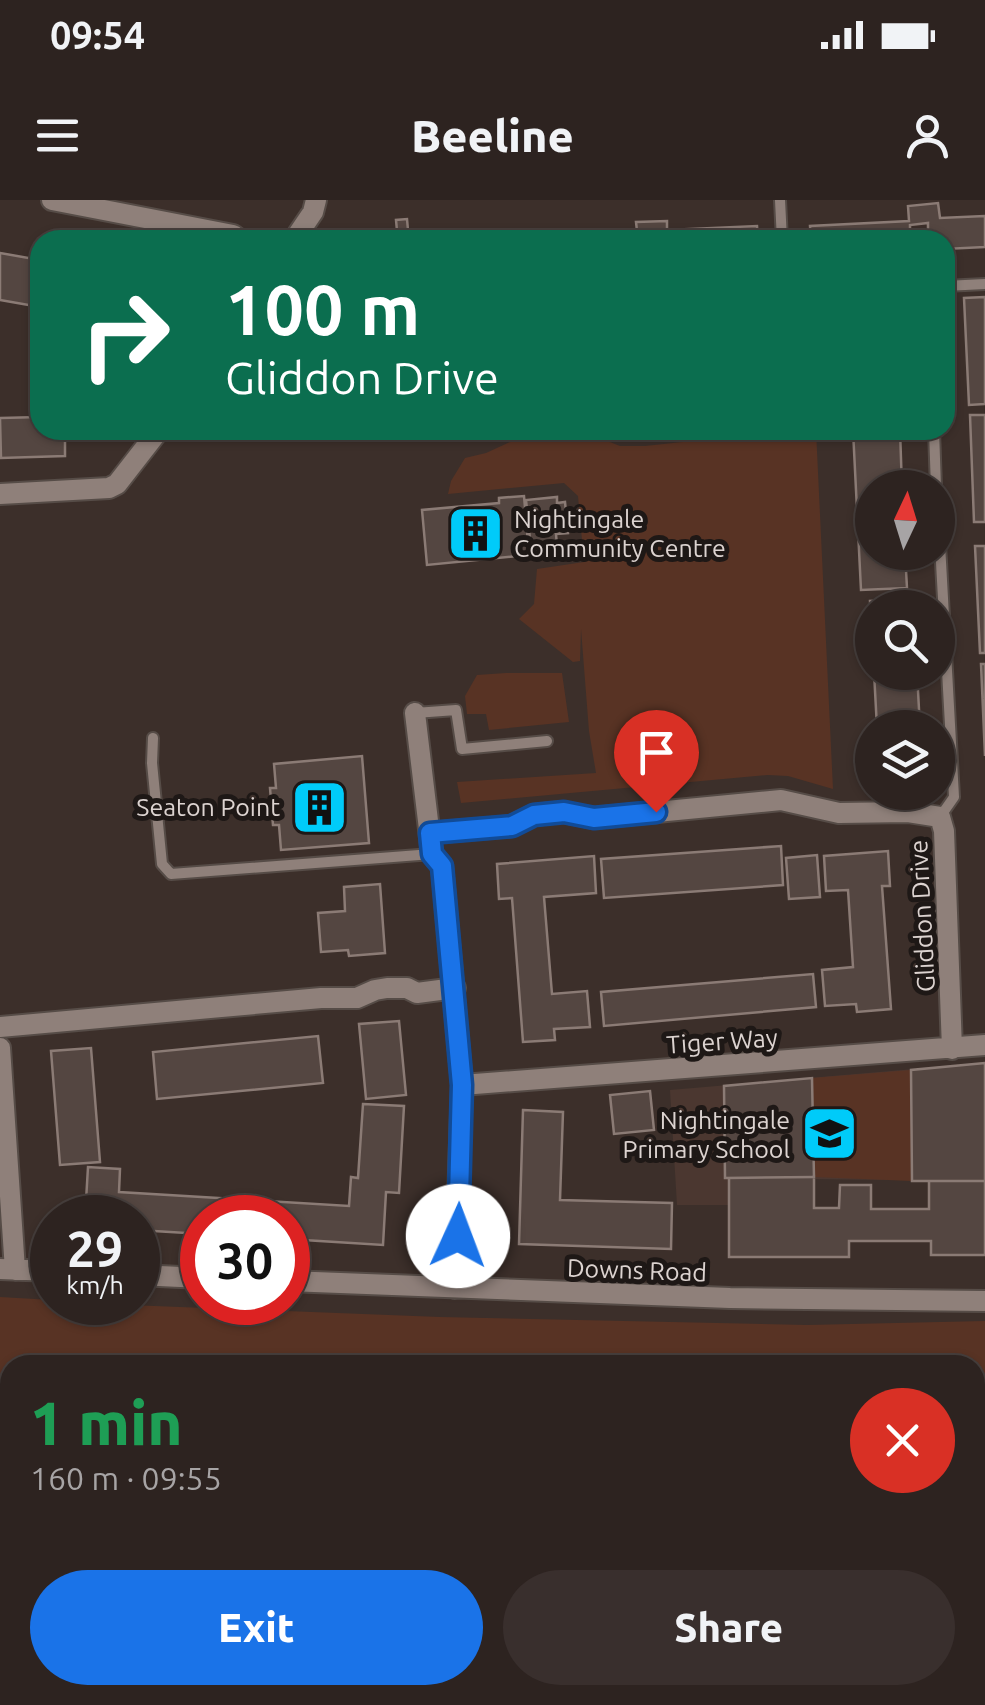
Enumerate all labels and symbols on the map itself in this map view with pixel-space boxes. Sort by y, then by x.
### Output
north arrow [855,470,955,570]
building icon: Nightingale Community Centre [445,503,505,563]
place label: Nightingale Community Centre [514,505,726,562]
pin [614,710,699,813]
building icon: Seaton Point [289,777,349,837]
place label: Seaton Point [136,793,280,821]
street label: Gliddon Drive [904,839,940,993]
street label: Tiger Way [665,1023,779,1059]
school or university icon: Nightingale Primary School [799,1104,859,1164]
place label: Nightingale Primary School [622,1106,790,1163]
position arrow [406,1184,510,1288]
speed limit sign: 30 [180,1195,310,1325]
street label: Downs Road [566,1254,708,1286]

